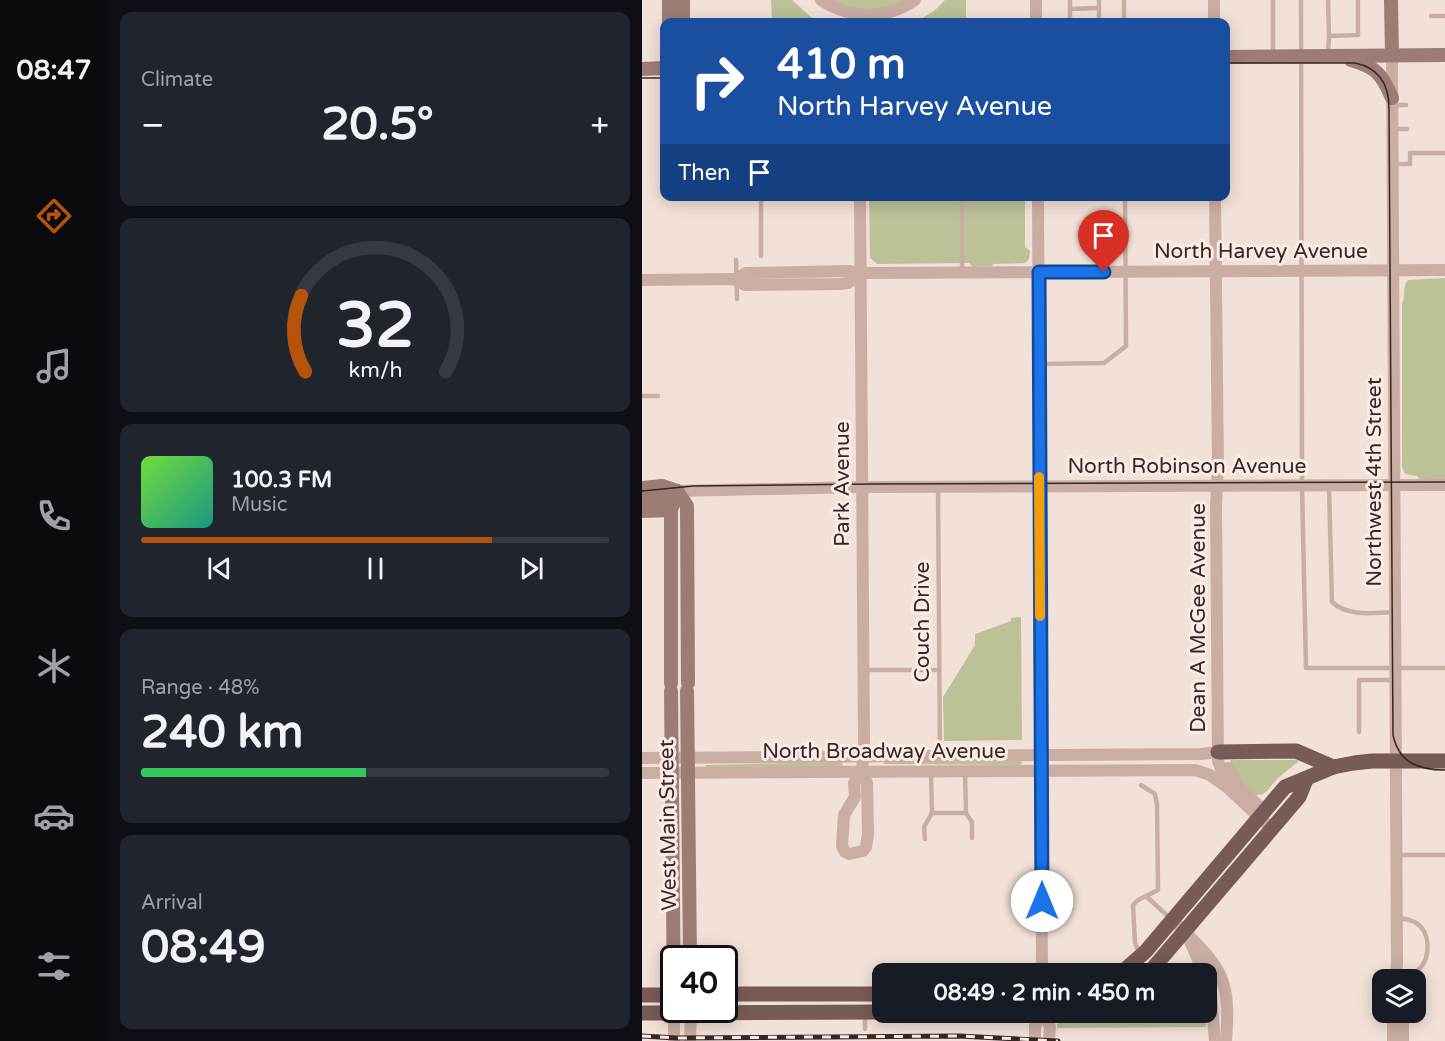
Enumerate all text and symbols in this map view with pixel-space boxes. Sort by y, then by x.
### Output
text: 410 m [777,39,906,90]
icon: right [678,42,756,120]
text: 08:47 [17,54,91,87]
text: Climate [141,68,213,92]
text: North Harvey Avenue [777,90,1052,123]
text: 20.5° [321,98,434,152]
text: − [141,106,165,145]
text: + [590,106,609,145]
icon: arrive [743,156,776,189]
text: Then [678,160,731,186]
icon: directions [33,195,75,237]
pin [1078,210,1129,272]
icon: arrive [1087,219,1120,252]
street label: North Harvey Avenue [1154,239,1368,264]
text: 32 [336,289,414,364]
icon: music [33,345,75,387]
text: km/h [348,357,402,383]
street label: Northwest 4th Street [1362,377,1387,587]
street label: Park Avenue [830,421,855,547]
street label: North Robinson Avenue [1068,454,1307,479]
text: 100.3 FM [231,467,332,493]
text: Music [231,493,287,517]
icon: phone [33,495,75,537]
street label: Dean A McGee Avenue [1186,503,1211,733]
icon: previous [203,552,236,585]
icon: pause [359,552,392,585]
icon: next [515,552,548,585]
street label: Couch Drive [910,561,935,682]
icon: climate [33,645,75,687]
text: Range · 48% [141,676,260,700]
text: 240 km [141,706,303,760]
street label: West Main Street [654,739,682,911]
street label: North Broadway Avenue [762,739,1006,764]
icon: car [33,795,75,837]
position arrow [1010,869,1074,933]
text: Arrival [141,891,203,915]
text: 08:49 [141,921,266,975]
icon: filters [33,945,75,987]
speed limit sign: 40 [660,945,738,1023]
map controls [1372,969,1426,1023]
button: layers [1372,969,1426,1023]
text: 08:49 · 2 min · 450 m [934,980,1155,1006]

